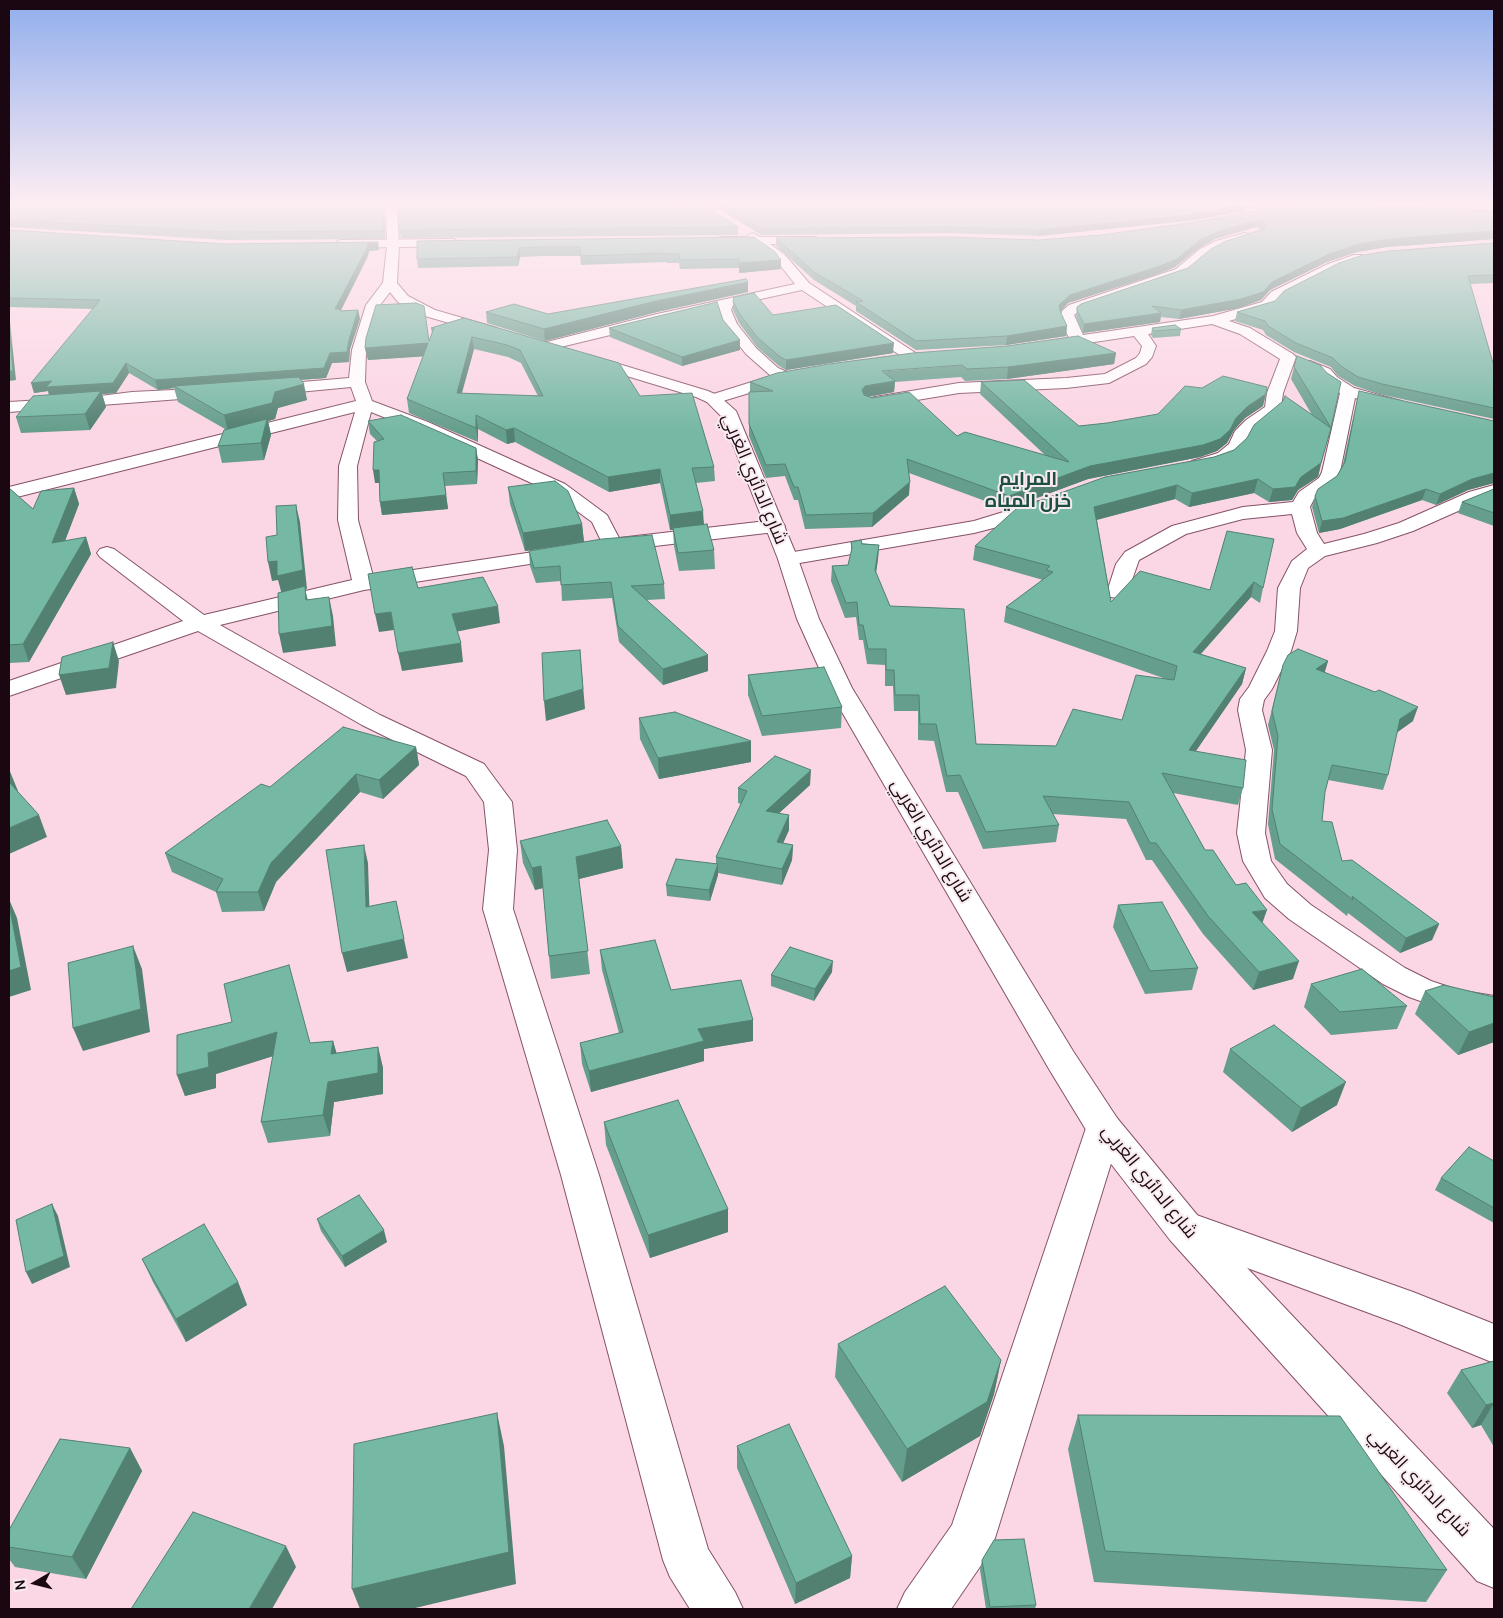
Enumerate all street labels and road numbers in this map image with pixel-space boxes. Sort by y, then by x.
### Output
street label: شارع الدائري الغربي [717,410,791,548]
street label: شارع الدائري الغربي [886,775,976,907]
street label: شارع الدائري الغربي [1097,1121,1201,1243]
street label: شارع الدائري الغربي [1363,1424,1475,1542]

